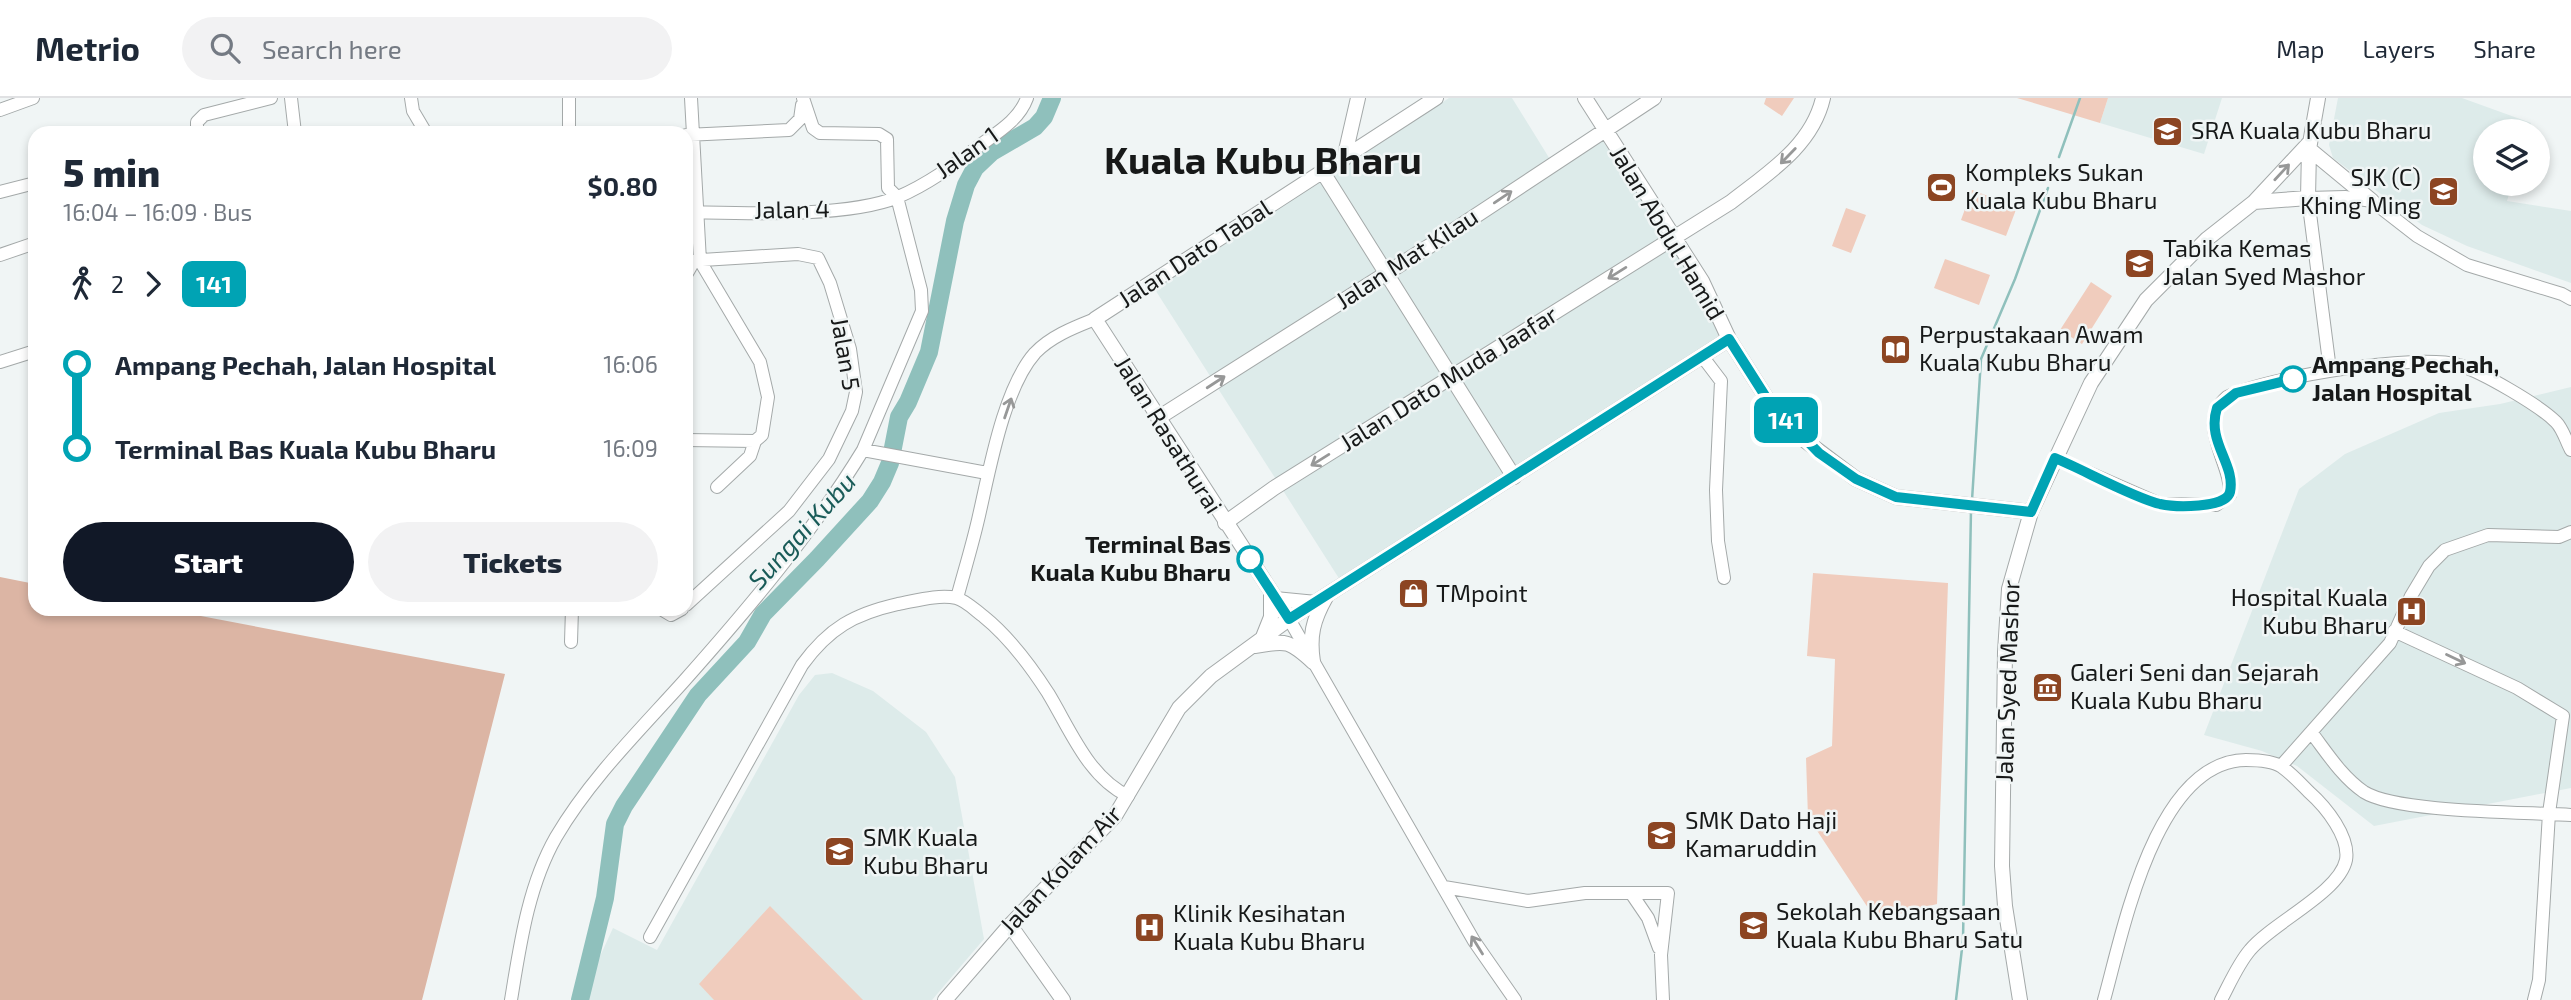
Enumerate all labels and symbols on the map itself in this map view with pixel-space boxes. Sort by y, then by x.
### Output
school or university icon: SRA Kuala Kubu Bharu [2151,114,2185,148]
place label: SRA Kuala Kubu Bharu [2191,115,2431,144]
street label: Jalan 1 [929,120,1003,184]
district label: Kuala Kubu Bharu [1104,136,1422,182]
street label: Jalan Abdul Hamid [1605,140,1732,325]
one-way arrow [1780,147,1797,164]
place label: Kompleks Sukan Kuala Kubu Bharu [1965,157,2157,214]
place label: SJK (C) Khing Ming [2300,162,2421,219]
one-way arrow [2273,164,2290,181]
sports icon: Kompleks Sukan Kuala Kubu Bharu [1925,170,1959,204]
school or university icon: SJK (C) Khing Ming [2427,175,2461,209]
one-way arrow [1493,190,1512,204]
street label: Jalan 4 [754,193,830,224]
street label: Jalan Dato Tabal [1112,193,1276,313]
street label: Jalan Mat Kilau [1330,201,1483,315]
place label: Tabika Kemas Jalan Syed Mashor [2163,233,2366,290]
school or university icon: Tabika Kemas Jalan Syed Mashor [2123,246,2157,280]
one-way arrow [1607,267,1627,281]
street label: Jalan Dato Muda Jaafar [1334,299,1563,457]
street label: Jalan 5 [826,315,867,393]
place label: Perpustakaan Awam Kuala Kubu Bharu [1919,319,2143,376]
library icon: Perpustakaan Awam Kuala Kubu Bharu [1879,332,1913,366]
place label: Ampang Pechah, Jalan Hospital [2312,349,2499,406]
street label: Jalan Rasathurai [1109,350,1229,518]
marker: Ampang Pechah, Jalan Hospital [2280,366,2306,392]
one-way arrow [1205,375,1225,389]
line badge: 141 [1746,397,1826,443]
one-way arrow [1003,398,1015,420]
one-way arrow [1311,453,1331,467]
water label: Sungai Kubu [741,465,861,595]
place label: Terminal Bas Kuala Kubu Bharu [1030,529,1231,586]
marker: Terminal Bas Kuala Kubu Bharu [1237,546,1263,572]
shop icon: TMpoint [1396,577,1430,611]
place label: TMpoint [1436,578,1528,607]
street label: Jalan Syed Mashor [1988,579,2025,783]
place label: Hospital Kuala Kubu Bharu [2231,582,2388,639]
hospital icon: Hospital Kuala Kubu Bharu [2394,595,2428,629]
one-way arrow [2445,653,2466,667]
place label: Galeri Seni dan Sejarah Kuala Kubu Bharu [2070,657,2319,714]
museum icon: Galeri Seni dan Sejarah Kuala Kubu Bharu [2030,670,2064,704]
street label: Jalan Kolam Air [993,798,1127,939]
place label: SMK Dato Haji Kamaruddin [1685,805,1837,862]
school or university icon: SMK Dato Haji Kamaruddin [1645,818,1679,852]
place label: SMK Kuala Kubu Bharu [863,822,989,879]
school or university icon: SMK Kuala Kubu Bharu [823,835,857,869]
place label: Sekolah Kebangsaan Kuala Kubu Bharu Satu [1776,896,2023,953]
place label: Klinik Kesihatan Kuala Kubu Bharu [1173,898,1365,955]
school or university icon: Sekolah Kebangsaan Kuala Kubu Bharu Satu [1736,909,1770,943]
hospital icon: Klinik Kesihatan Kuala Kubu Bharu [1133,911,1167,945]
one-way arrow [1470,936,1484,956]

